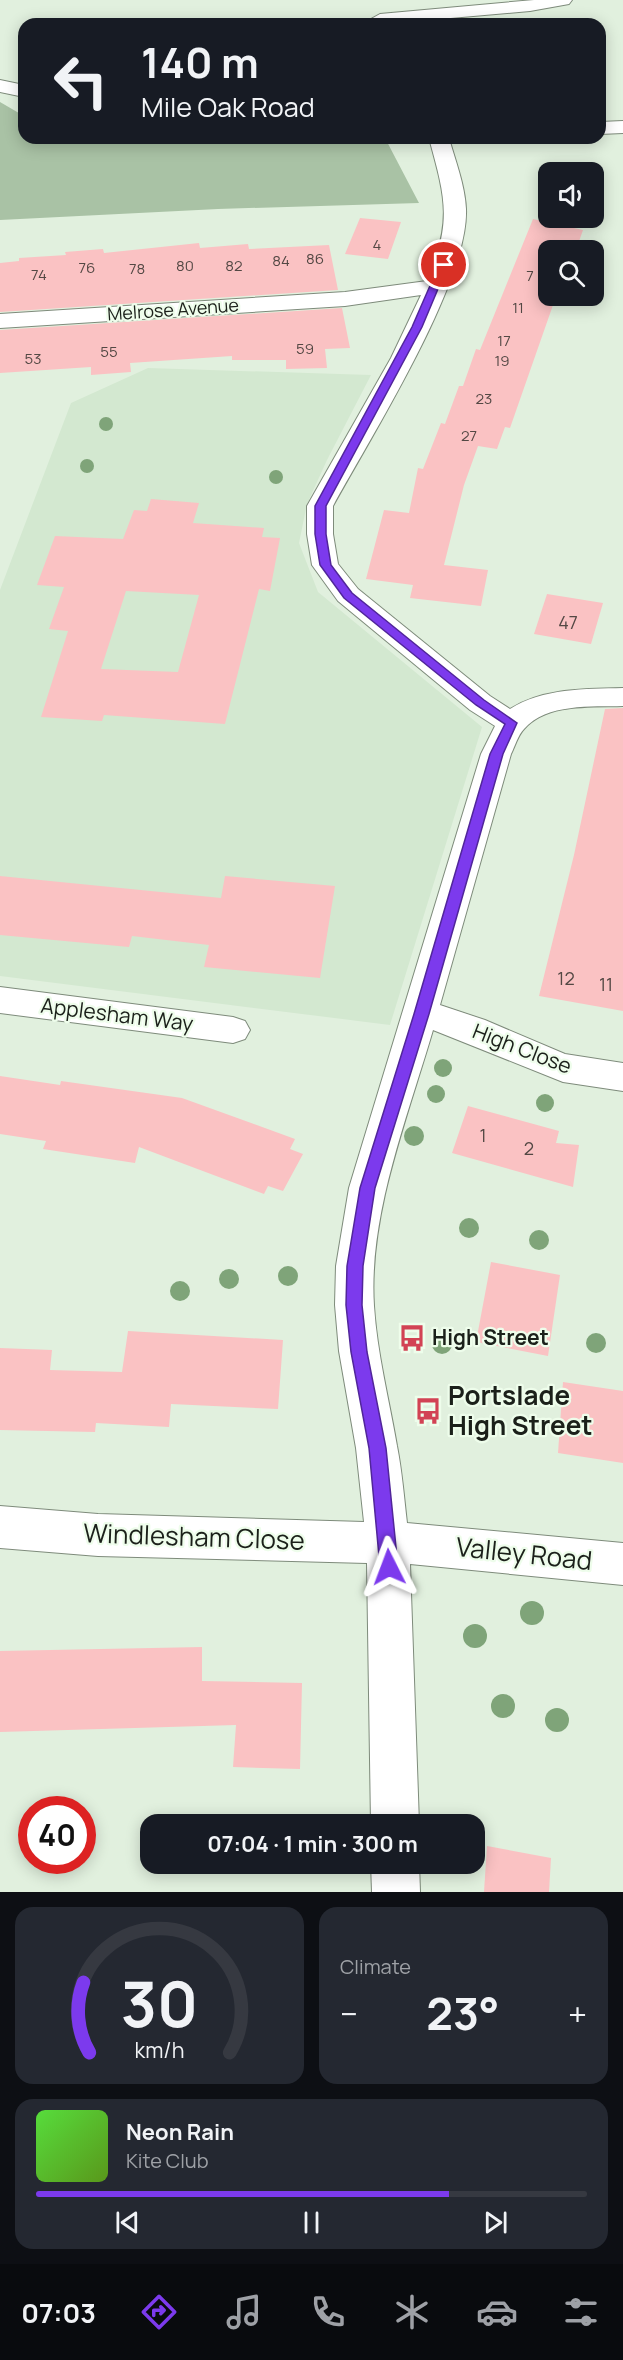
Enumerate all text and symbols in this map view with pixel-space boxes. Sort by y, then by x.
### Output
text: 140 m [141,33,259,91]
icon: left [42,42,120,120]
text: Mile Oak Road [141,88,315,125]
map controls [538,162,604,306]
button: sound [538,162,604,228]
house number: 4 [373,234,382,255]
pin [418,239,469,290]
button: search [538,240,604,306]
house number: 86 [306,248,324,269]
icon: arrive [427,248,460,281]
house number: 84 [272,250,290,271]
house number: 80 [176,255,194,276]
house number: 82 [225,255,243,276]
house number: 76 [79,257,95,278]
house number: 78 [129,258,145,279]
house number: 74 [31,264,47,285]
house number: 7 [526,265,534,286]
street label: Melrose Avenue [106,292,240,326]
house number: 11 [512,297,524,318]
house number: 17 [497,330,511,351]
house number: 59 [296,338,314,359]
house number: 55 [100,341,118,362]
house number: 53 [25,348,41,369]
house number: 19 [494,350,510,371]
house number: 23 [476,388,492,409]
house number: 27 [461,425,477,446]
house number: 47 [558,610,578,634]
house number: 12 [557,966,575,990]
house number: 11 [599,972,613,996]
street label: Applesham Way [39,991,195,1037]
street label: High Close [469,1016,576,1080]
house number: 1 [479,1123,487,1147]
house number: 2 [524,1136,534,1160]
bus stop icon: High Street [397,1323,427,1353]
place label: High Street [432,1323,549,1351]
place label: Portslade High Street [448,1377,593,1443]
bus stop icon: Portslade High Street [413,1396,443,1426]
street label: Windlesham Close [83,1514,305,1558]
street label: Valley Road [454,1528,594,1578]
position arrow [357,1535,421,1599]
speed limit sign: 40 [18,1796,96,1874]
text: 07:04 · 1 min · 300 m [207,1829,418,1859]
text: Climate [340,1953,411,1980]
text: 30 [121,1960,198,2046]
text: 23° [426,1982,500,2044]
text: − [340,1991,358,2036]
text: + [568,1991,587,2036]
text: km/h [135,2035,184,2064]
text: Neon Rain [126,2117,234,2147]
text: Kite Club [126,2147,209,2174]
icon: previous [111,2206,144,2239]
icon: pause [295,2206,328,2239]
icon: next [479,2206,512,2239]
icon: directions [138,2291,180,2333]
icon: music [223,2291,265,2333]
icon: phone [307,2291,349,2333]
icon: climate [391,2291,433,2333]
icon: car [476,2291,518,2333]
icon: filters [560,2291,602,2333]
text: 07:03 [21,2294,96,2331]

